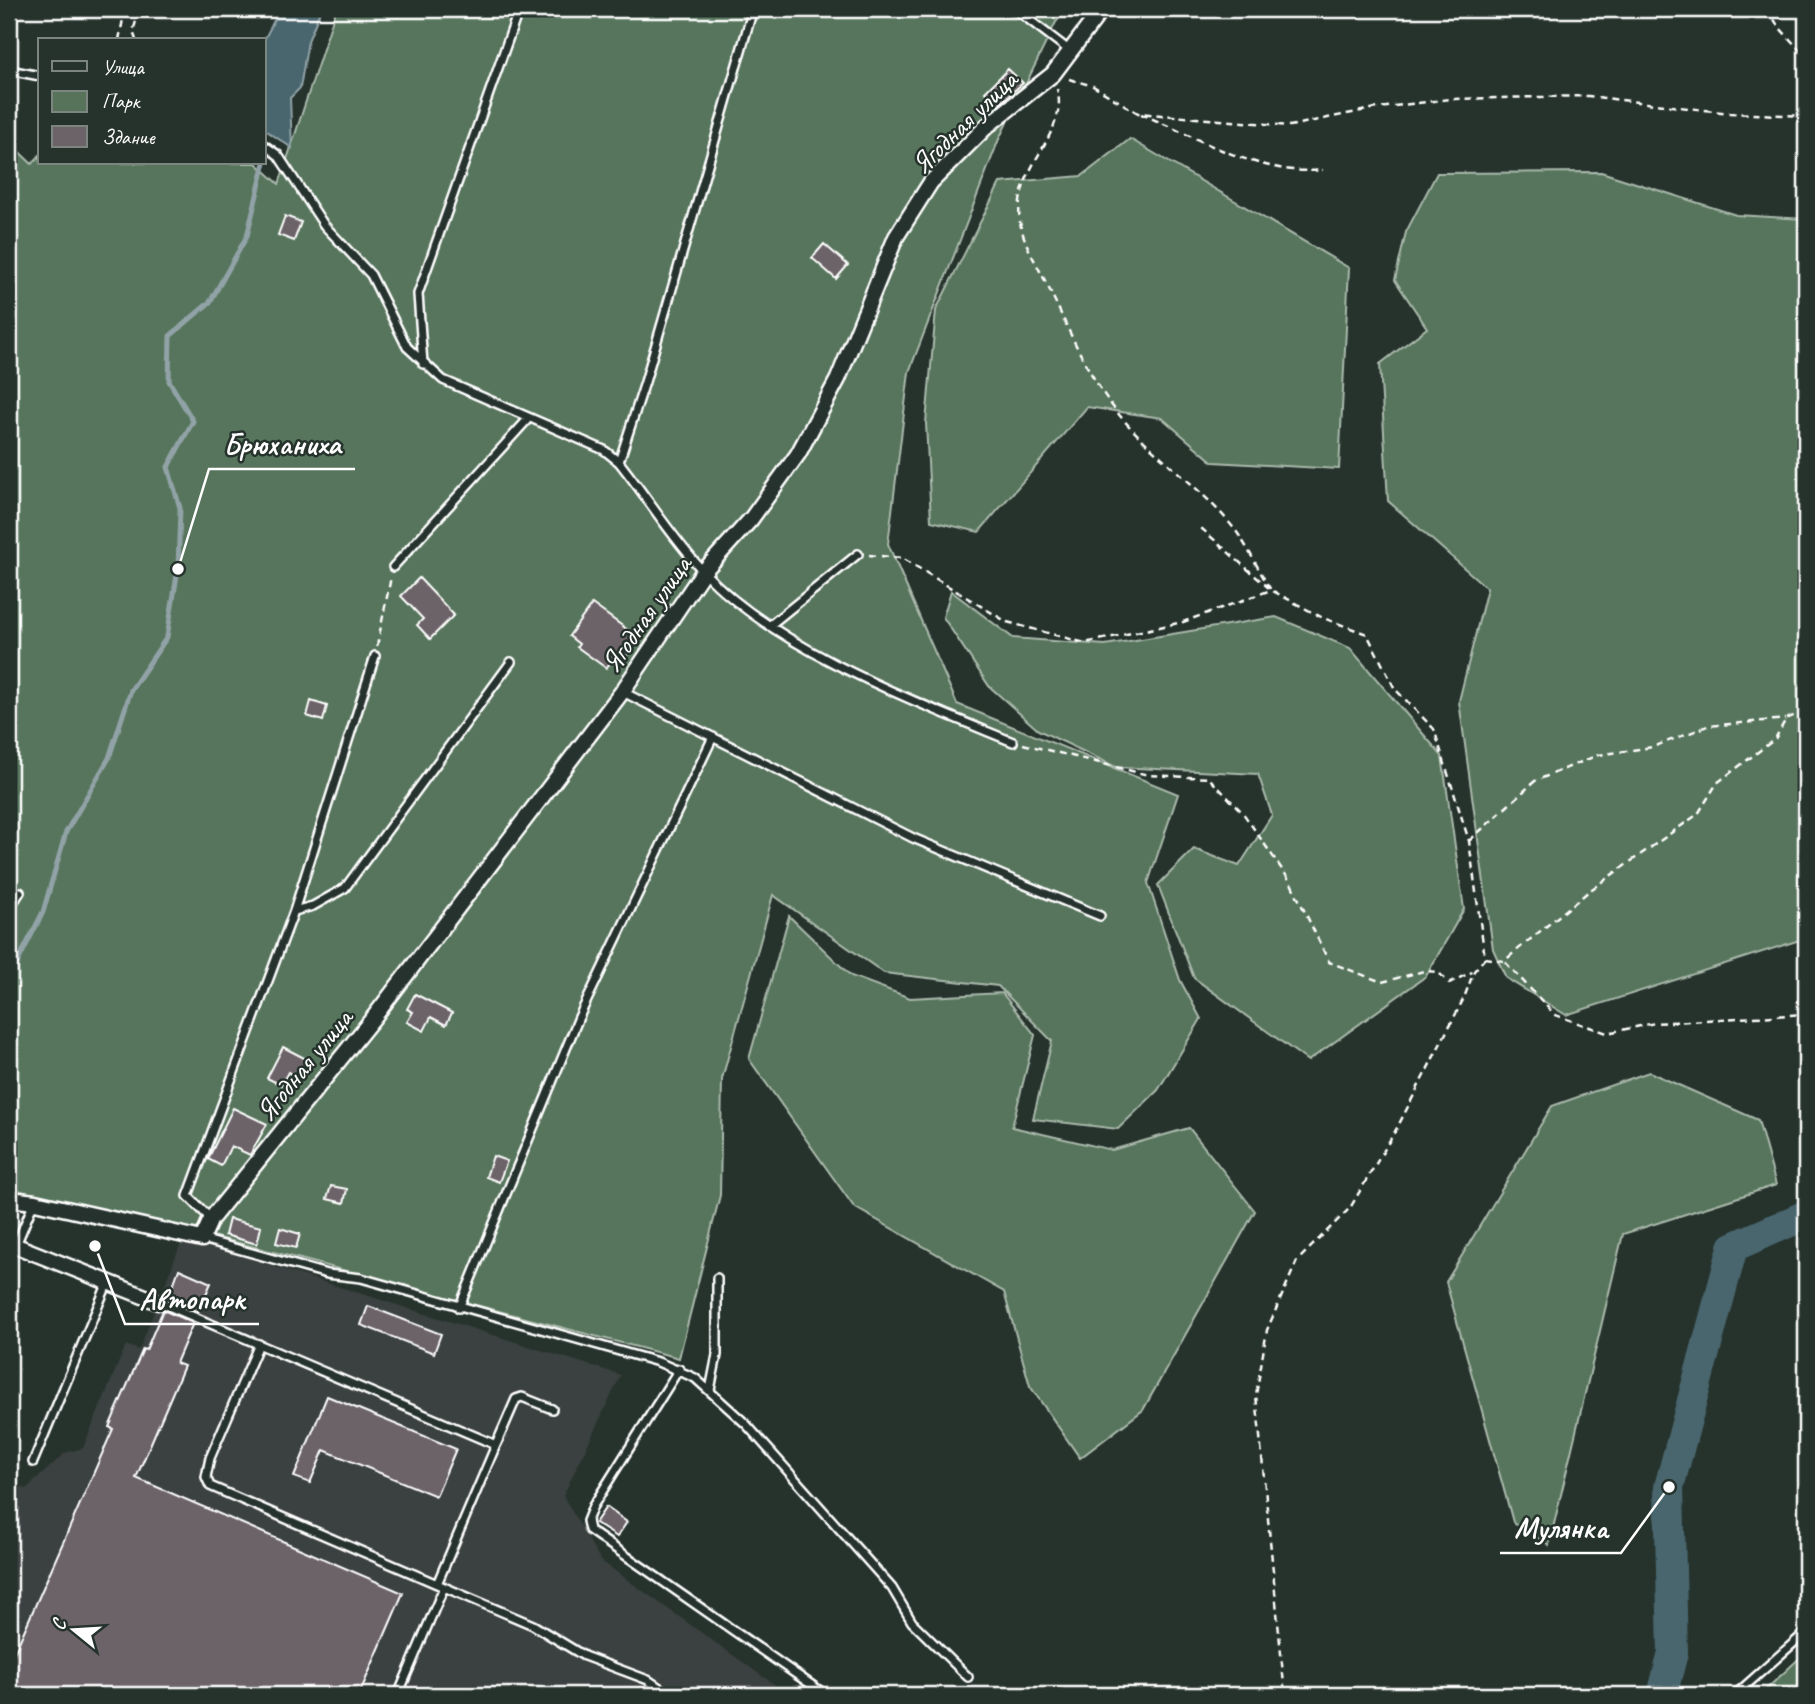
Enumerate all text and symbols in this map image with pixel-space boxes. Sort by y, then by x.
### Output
legend [38,38,266,164]
text: Улица [102,54,145,80]
street label: Ягодная улица [904,61,1026,181]
text: Парк [102,88,142,114]
text: Здание [102,124,156,150]
callout: Брюханиха [209,418,355,469]
text: Брюханиха [223,425,343,463]
street label: Ягодная улица [593,547,700,679]
street label: Ягодная улица [248,1000,361,1128]
callout: Автопарк [125,1273,259,1324]
text: Автопарк [139,1280,247,1318]
callout: Мулянка [1500,1502,1621,1553]
text: Мулянка [1514,1509,1611,1547]
north arrow [38,1596,108,1666]
text: С [46,1614,72,1633]

